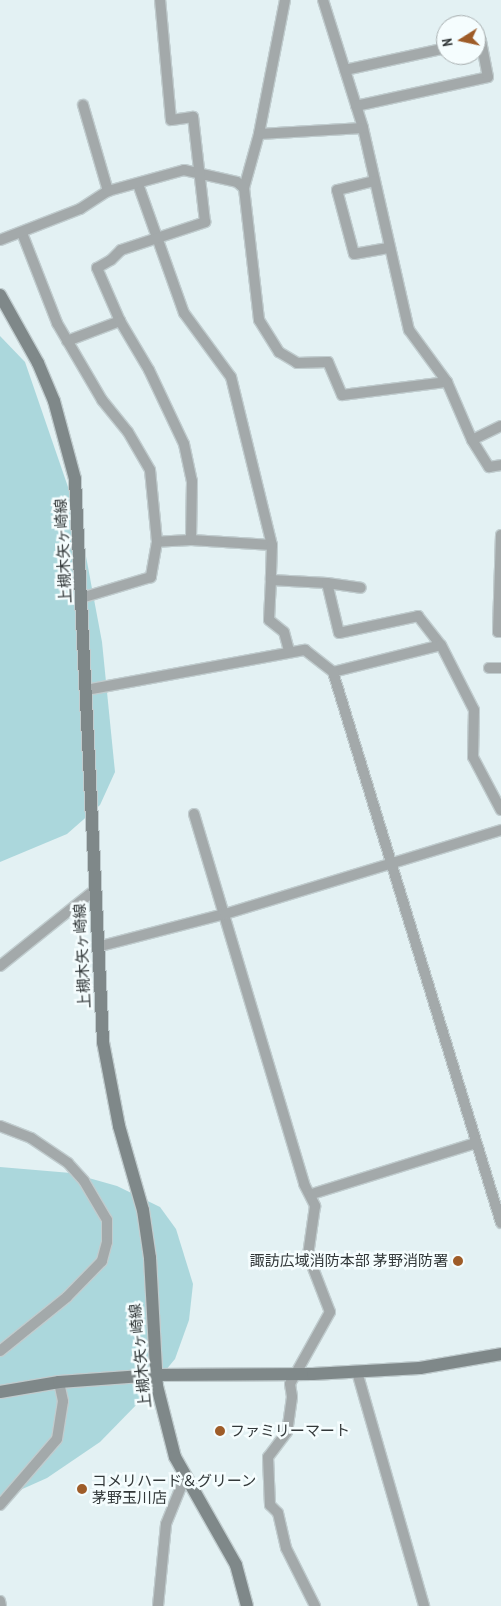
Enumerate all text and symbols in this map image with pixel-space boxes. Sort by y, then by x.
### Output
north arrow [436,15,486,65]
text: N [438,37,457,48]
street label: 上槻木矢ヶ崎線 [51,498,75,604]
street label: 上槻木矢ヶ崎線 [70,903,94,1009]
place label: 諏訪広域消防本部 茅野消防署 [250,1252,448,1270]
marker: 諏訪広域消防本部 茅野消防署 [452,1255,464,1267]
street label: 上槻木矢ヶ崎線 [126,1303,154,1409]
place label: ファミリーマート [230,1422,350,1440]
marker: ファミリーマート [214,1425,226,1437]
place label: コメリハード＆グリーン 茅野玉川店 [92,1471,257,1506]
marker: コメリハード＆グリーン 茅野玉川店 [76,1483,88,1495]

